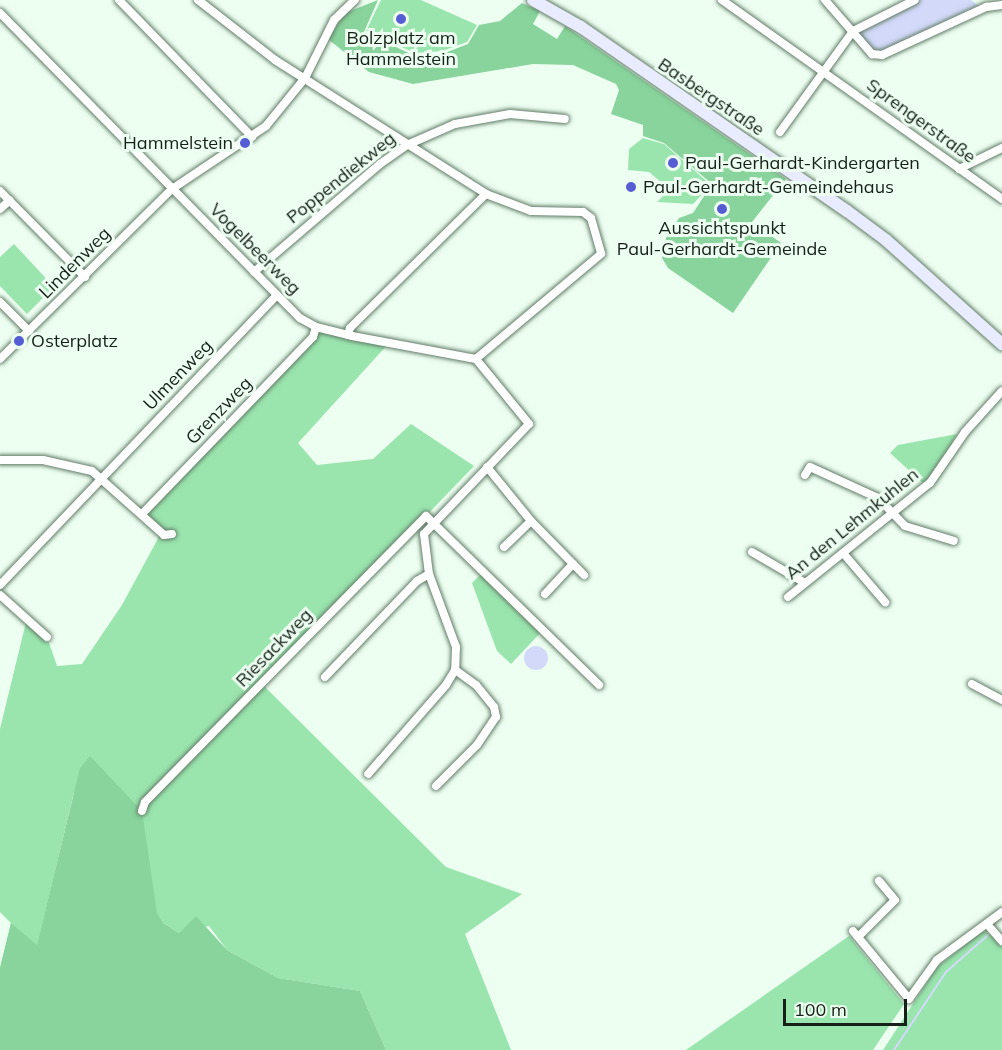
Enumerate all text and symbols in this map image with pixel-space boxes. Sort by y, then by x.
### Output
marker: Bolzplatz am Hammelstein [394,12,408,26]
place label: Bolzplatz am Hammelstein [346,28,456,70]
street label: Basbergstraße [654,54,768,140]
street label: Sprengerstraße [862,74,980,168]
street label: Poppendiekweg [282,128,400,228]
place label: Hammelstein [123,132,233,154]
marker: Hammelstein [238,136,252,150]
place label: Paul-Gerhardt-Kindergarten [685,152,920,174]
marker: Paul-Gerhardt-Kindergarten [666,156,680,170]
place label: Paul-Gerhardt-Gemeindehaus [643,176,894,198]
marker: Paul-Gerhardt-Gemeindehaus [624,180,638,194]
street label: Vogelbeerweg [205,199,305,299]
marker: Aussichtspunkt Paul-Gerhardt-Gemeinde [715,202,729,216]
place label: Aussichtspunkt Paul-Gerhardt-Gemeinde [617,218,827,260]
street label: Lindenweg [35,223,115,303]
place label: Osterplatz [31,330,118,352]
marker: Osterplatz [12,334,26,348]
street label: Ulmenweg [139,335,217,415]
street label: Grenzweg [182,373,256,449]
street label: An den Lehmkuhlen [781,464,923,584]
street label: Riesackweg [231,604,317,692]
scale bar [786,987,910,1025]
text: 100 m [794,998,847,1021]

